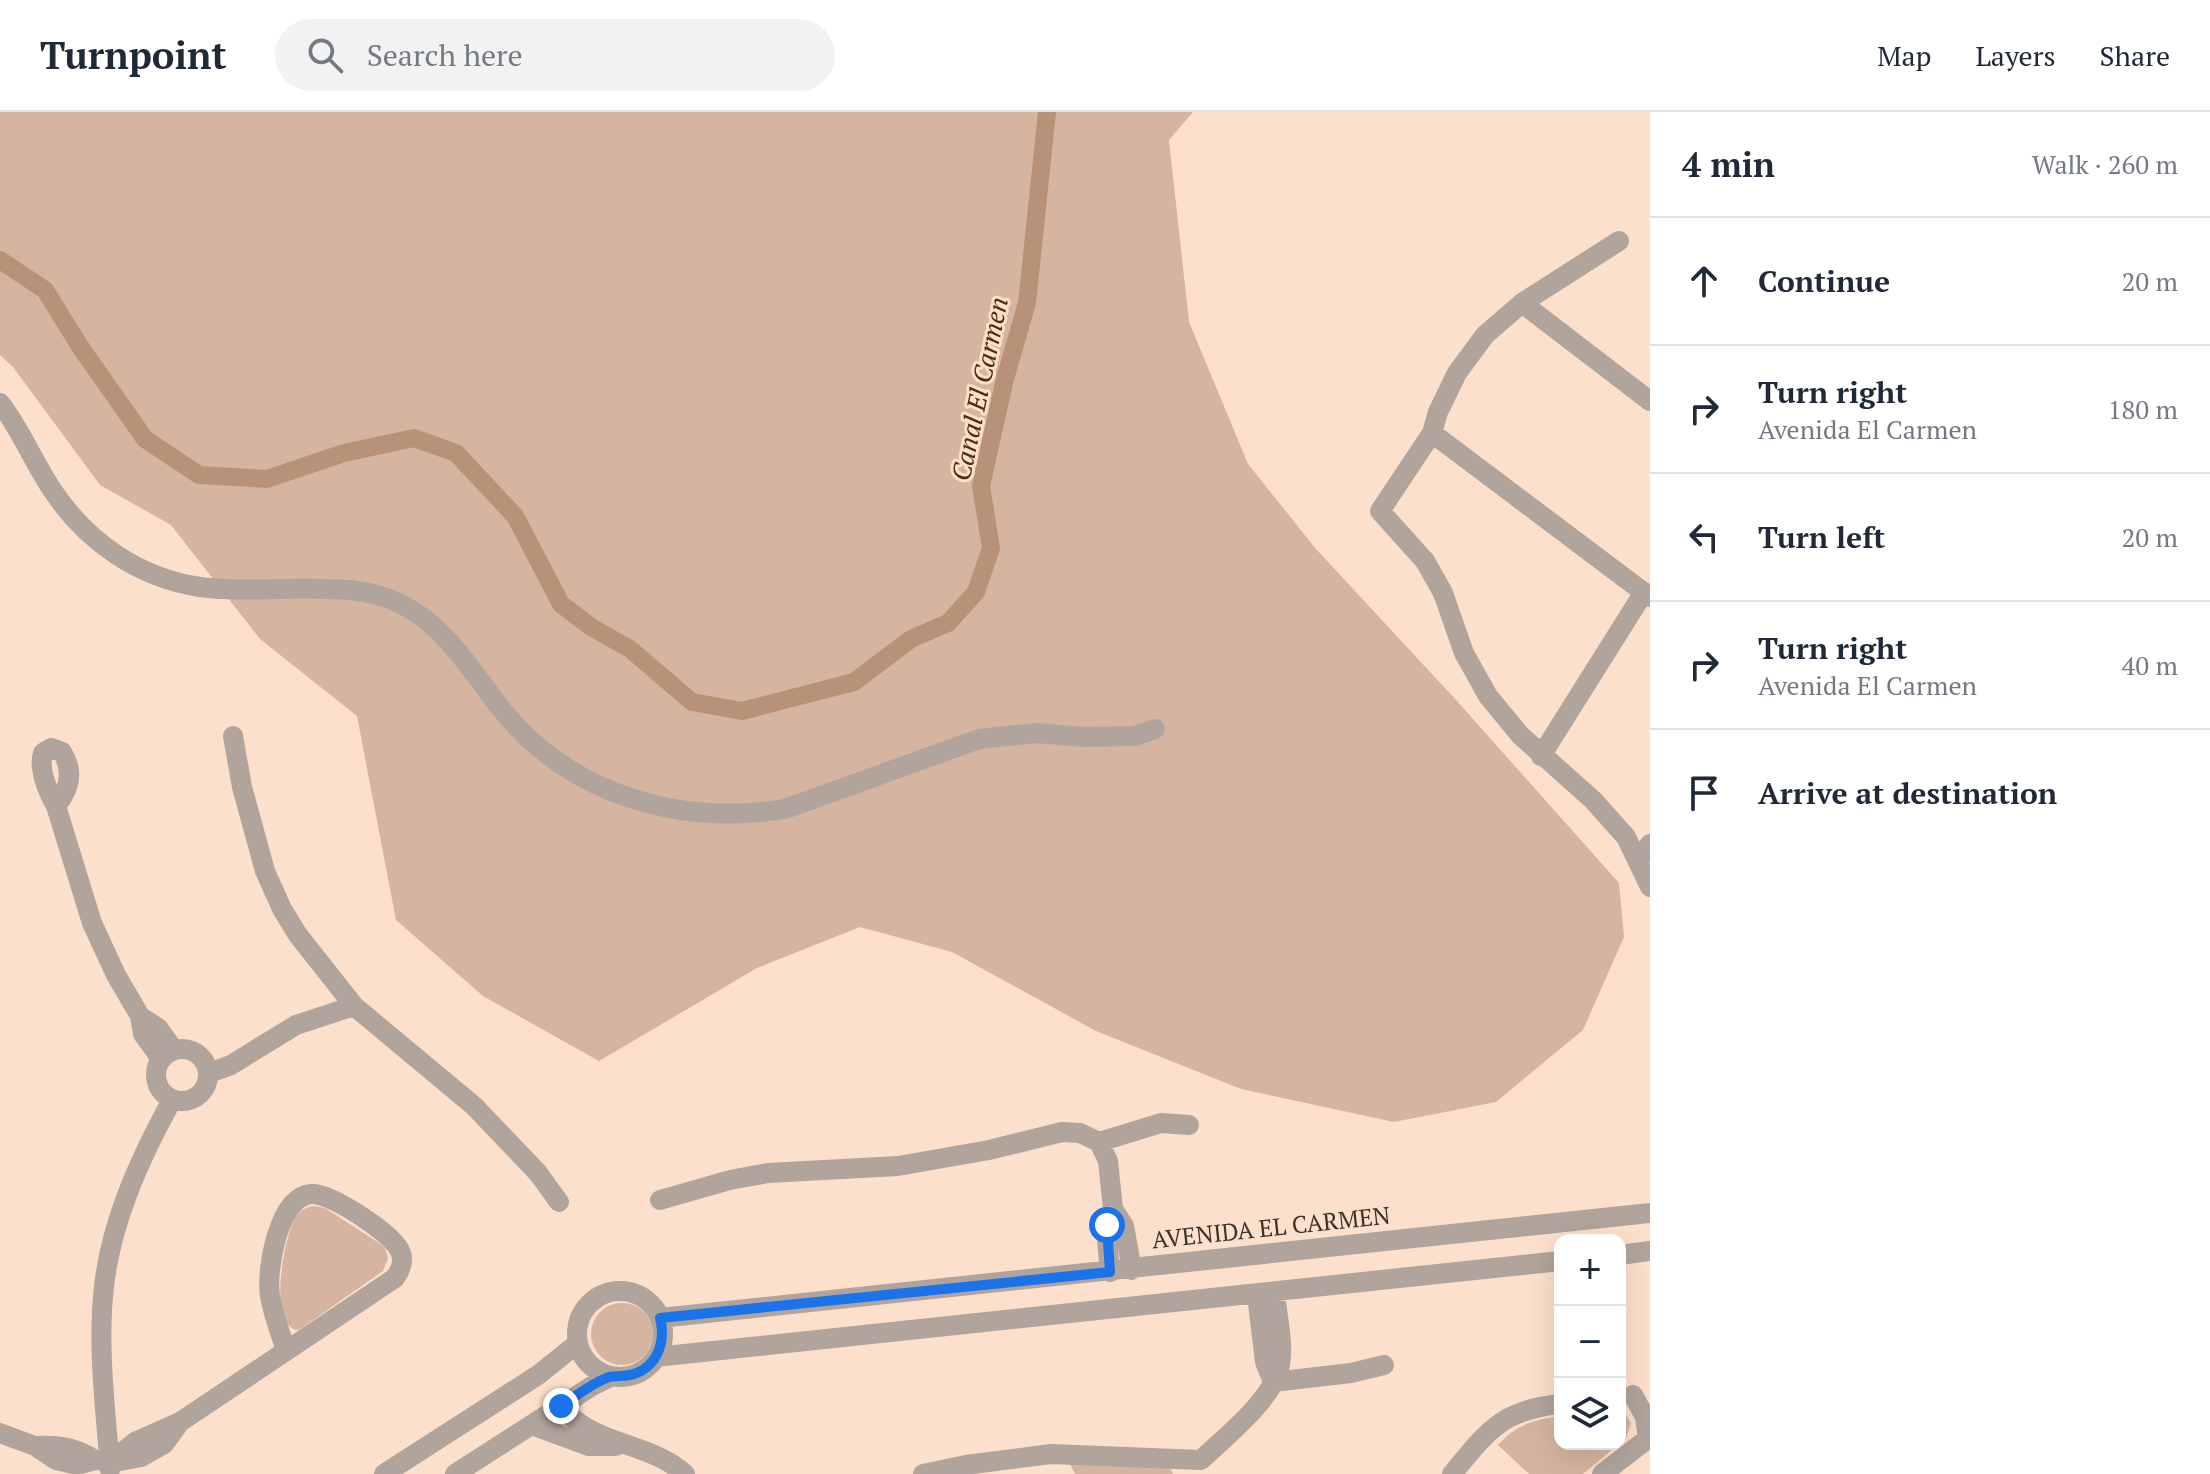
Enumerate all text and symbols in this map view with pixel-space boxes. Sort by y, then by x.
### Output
search box [275,19,835,91]
text: Turnpoint [40,30,227,80]
icon: search [303,33,347,77]
text: Search here [367,35,523,75]
text: Map [1877,37,1931,74]
text: Layers [1975,37,2056,74]
text: Share [2100,37,2170,74]
text: 4 min [1682,142,1775,187]
text: Walk · 260 m [2032,147,2178,181]
icon: ahead [1682,259,1726,303]
text: Continue [1758,261,1890,301]
text: 20 m [2122,264,2178,298]
water label: Canal El Carmen [943,294,1015,484]
text: Turn right [1758,372,1907,412]
icon: right [1682,387,1726,431]
text: 180 m [2108,392,2178,426]
text: Avenida El Carmen [1758,412,1977,446]
icon: left [1682,515,1726,559]
text: Turn left [1758,517,1885,557]
text: 20 m [2122,520,2178,554]
text: Turn right [1758,628,1907,668]
icon: right [1682,643,1726,687]
text: 40 m [2122,648,2178,682]
text: Avenida El Carmen [1758,668,1977,702]
icon: arrive [1682,771,1726,815]
text: Arrive at destination [1758,773,2057,813]
street label: AVENIDA EL CARMEN [1150,1199,1392,1255]
route start [1089,1207,1125,1243]
map controls [1554,1234,1626,1450]
button: + [1554,1234,1626,1306]
button: − [1554,1306,1626,1378]
button: layers [1554,1378,1626,1450]
route end [543,1388,579,1424]

